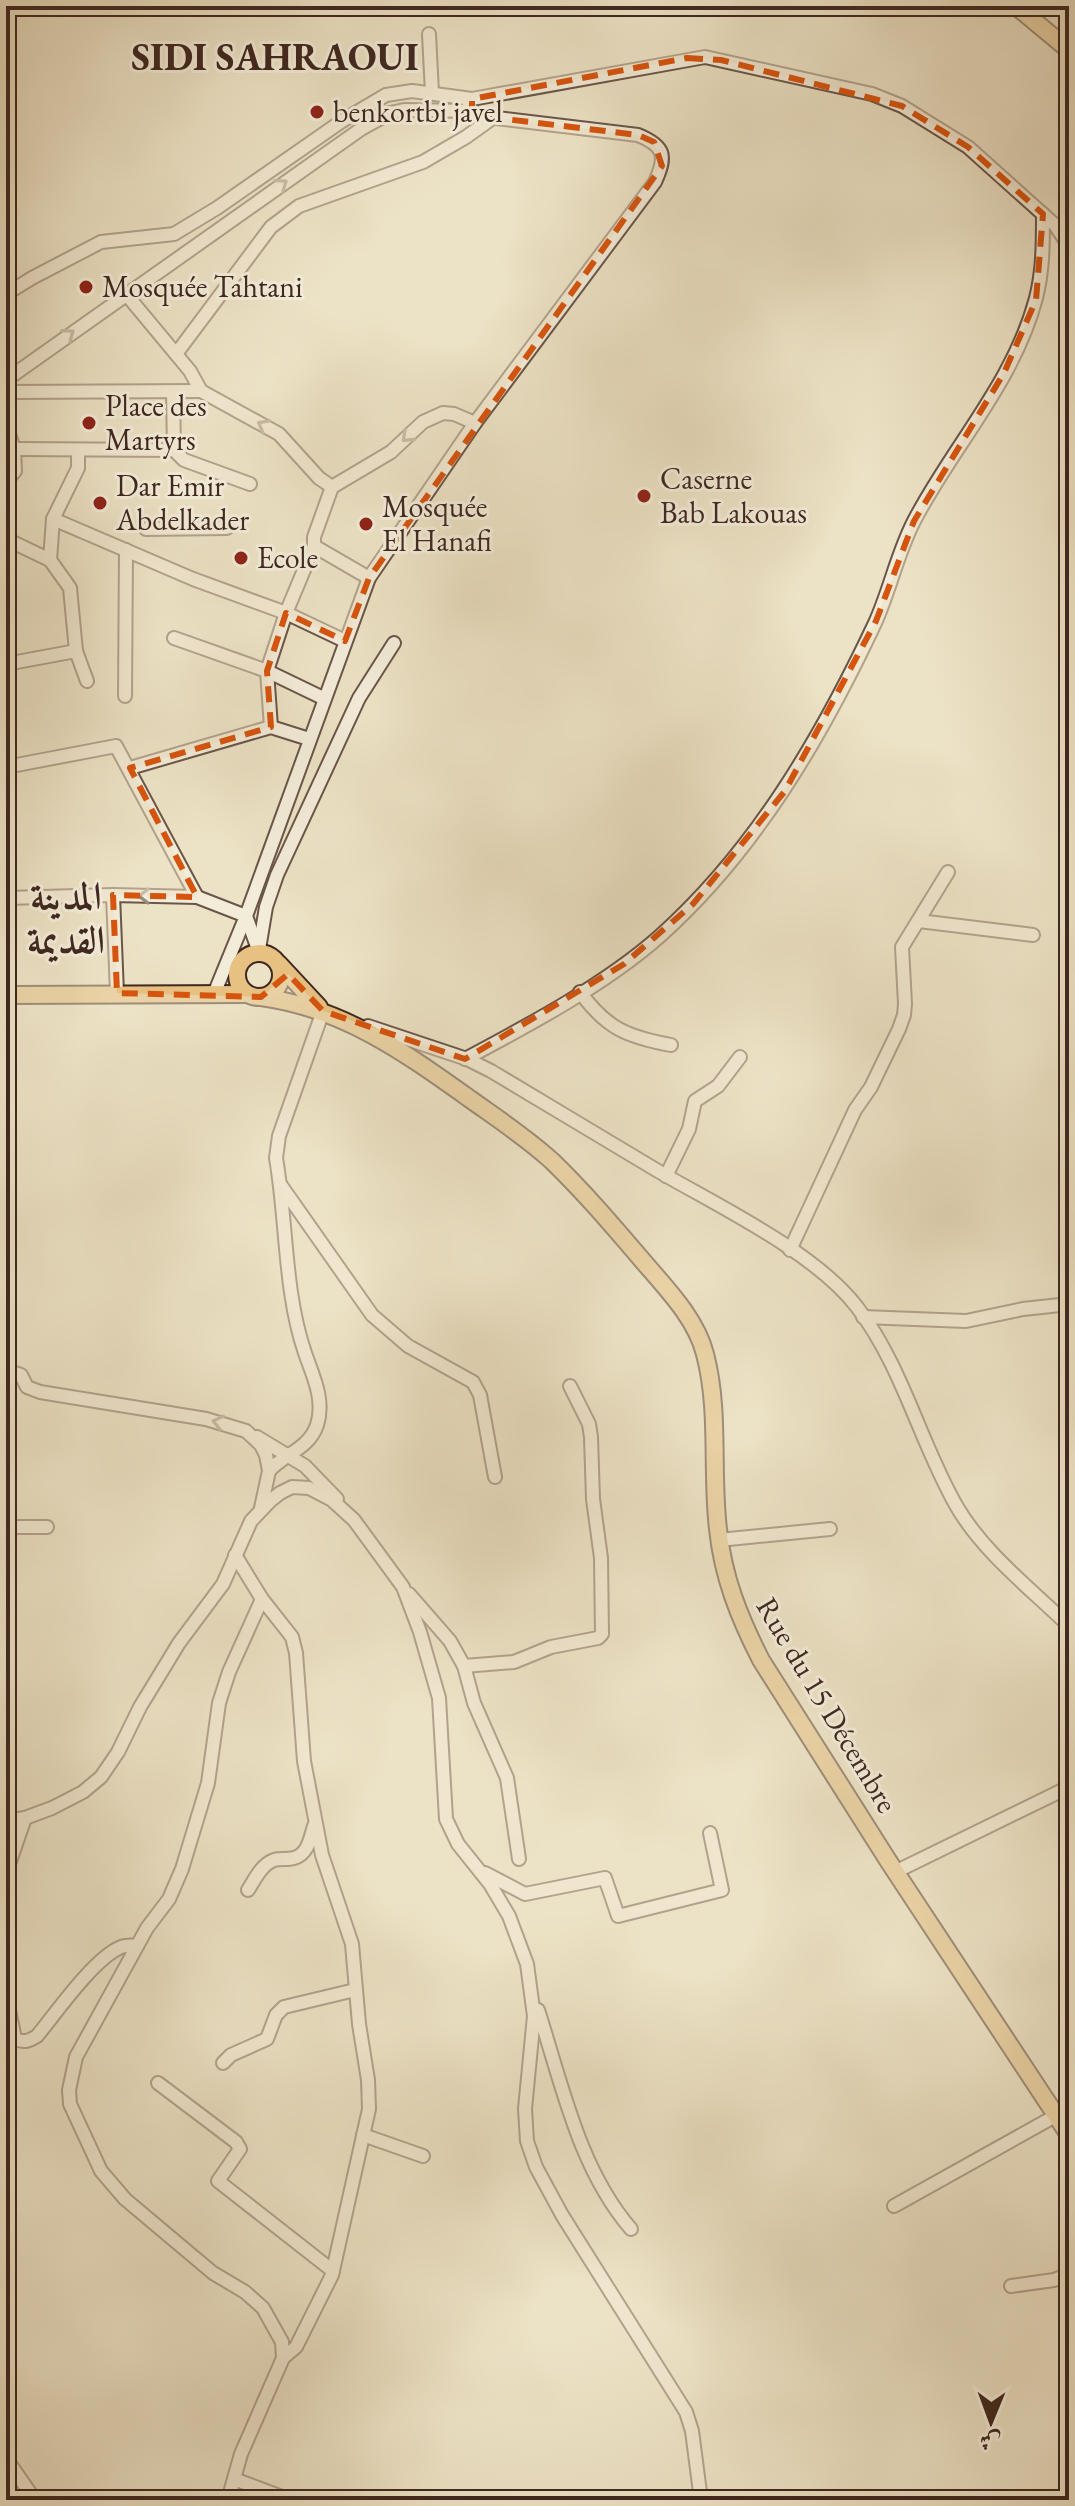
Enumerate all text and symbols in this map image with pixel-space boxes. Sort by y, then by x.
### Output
district label: SIDI SAHRAOUI [131,32,419,81]
place label: benkortbi javel [333,92,503,131]
marker: benkortbi javel [308,103,326,121]
one-way arrow [273,179,287,194]
place label: Mosquée Tahtani [102,267,303,306]
marker: Mosquée Tahtani [77,278,95,296]
one-way arrow [61,330,75,344]
place label: Place des Martyrs [105,386,207,459]
marker: Place des Martyrs [80,414,98,432]
one-way arrow [257,419,271,435]
one-way arrow [401,428,416,442]
place label: Caserne Bab Lakouas [660,459,807,532]
place label: Dar Emir Abdelkader [115,466,249,539]
place label: Mosquée El Hanafi [382,487,492,560]
marker: Caserne Bab Lakouas [635,487,653,505]
marker: Dar Emir Abdelkader [91,494,109,512]
marker: Mosquée El Hanafi [357,515,375,533]
place label: Ecole [257,538,318,577]
marker: Ecole [232,549,250,567]
district label: المدينة القديمة [27,871,105,964]
one-way arrow [137,887,150,904]
one-way arrow [211,1414,225,1431]
street label: Rue du 15 Décembre [748,1590,907,1820]
north arrow [951,2382,1031,2462]
text: ش [979,2427,1002,2456]

